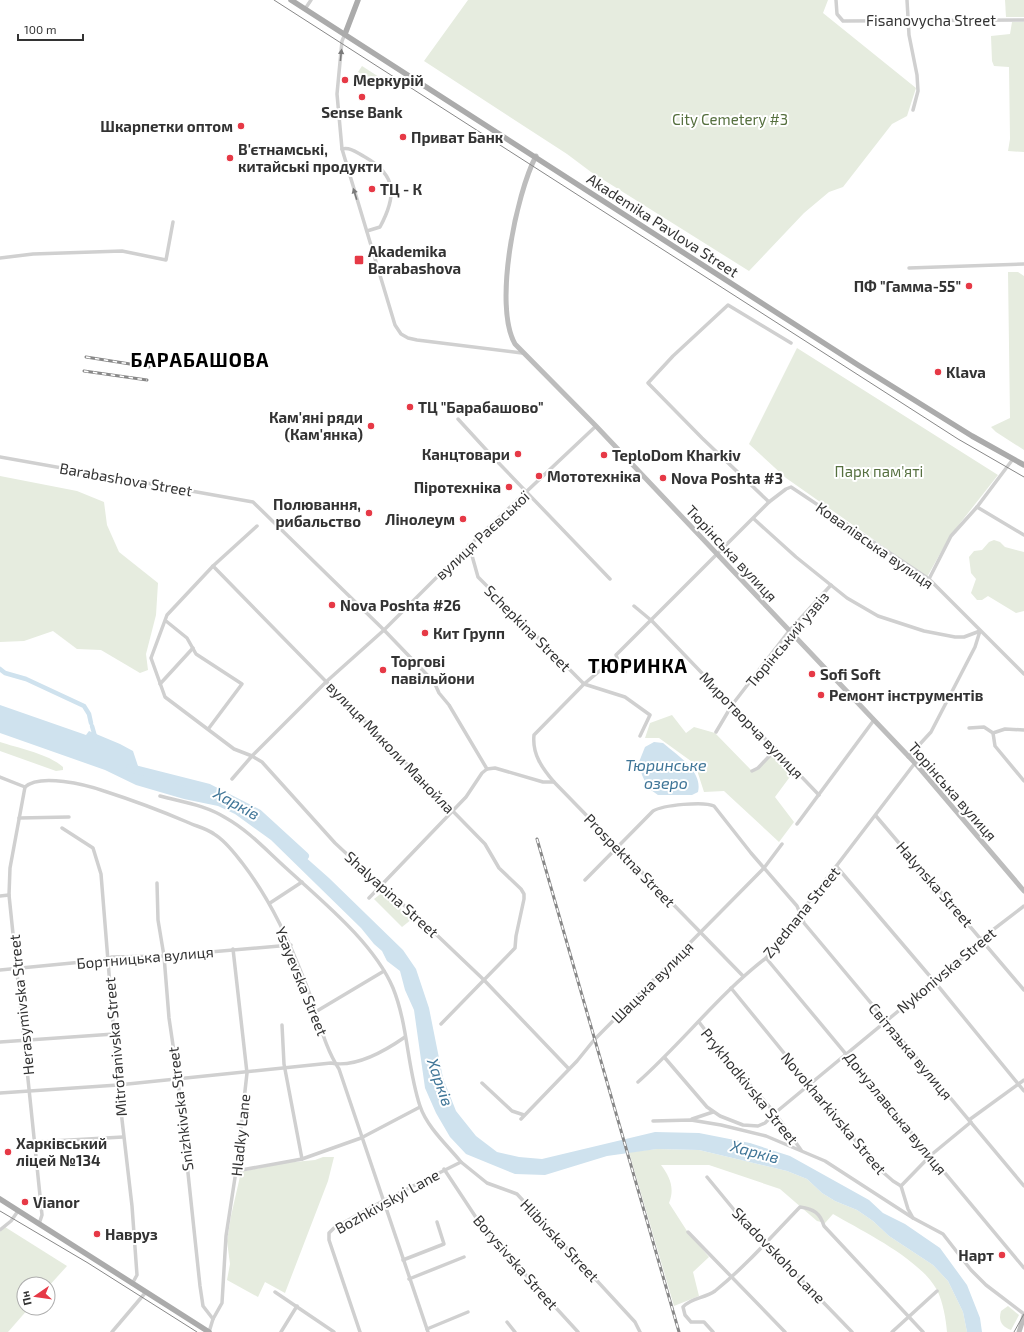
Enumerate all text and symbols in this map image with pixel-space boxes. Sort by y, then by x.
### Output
street label: Fisanovycha Street [866,11,996,29]
scale bar [18,16,83,42]
text: 100 m [24,22,56,36]
one-way arrow [338,49,344,61]
place label: Меркурій [353,71,424,89]
marker: Меркурій [340,75,350,85]
marker: Sense Bank [357,92,367,102]
place label: Sense Bank [321,103,403,121]
park label: City Cemetery #3 [672,110,788,128]
place label: Шкарпетки оптом [100,117,233,135]
marker: Шкарпетки оптом [236,121,246,131]
place label: Приват Банк [411,128,504,146]
marker: Приват Банк [398,132,408,142]
place label: В'єтнамські, китайські продукти [238,140,382,175]
marker: В'єтнамські, китайські продукти [225,153,235,163]
street label: Akademika Pavlova Street [584,169,742,281]
place label: ТЦ - К [380,180,422,198]
marker: ТЦ - К [367,184,377,194]
one-way arrow [352,187,358,199]
place label: Akademіka Barabashova [368,242,461,277]
marker: Akademіka Barabashova [353,254,365,266]
place label: ПФ "Гамма-55" [854,277,961,295]
marker: ПФ "Гамма-55" [964,281,974,291]
district label: БАРАБАШОВА [131,348,269,371]
place label: Klava [946,363,986,381]
marker: Klava [933,367,943,377]
place label: ТЦ "Барабашово" [418,398,544,416]
marker: ТЦ "Барабашово" [405,402,415,412]
place label: Кам'яні ряди (Кам'янка) [269,408,363,443]
marker: Кам'яні ряди (Кам'янка) [366,421,376,431]
place label: Канцтовари [422,445,510,463]
place label: TeploDom Kharkiv [612,446,741,464]
marker: Канцтовари [513,449,523,459]
marker: TeploDom Kharkiv [599,450,609,460]
street label: Barabashova Street [58,458,194,500]
park label: Парк пам'яті [835,462,923,480]
place label: Мототехніка [547,467,641,485]
place label: Nova Poshta #3 [671,469,783,487]
marker: Мототехніка [534,471,544,481]
marker: Nova Poshta #3 [658,473,668,483]
place label: Піротехніка [414,478,501,496]
marker: Піротехніка [504,482,514,492]
street label: вулиця Раєвської [431,487,534,584]
place label: Полювання, рибальство [273,495,361,530]
street label: Ковалівська вулиця [812,498,937,593]
street label: Тюрінська вулиця [682,501,781,606]
marker: Полювання, рибальство [364,508,374,518]
place label: Лінолеум [385,510,455,528]
marker: Лінолеум [458,514,468,524]
street label: Schepkina Street [481,581,575,675]
street label: Тюрінський узвіз [742,587,833,691]
place label: Nova Poshta #26 [340,596,461,614]
marker: Nova Poshta #26 [327,600,337,610]
place label: Кит Групп [433,624,505,642]
marker: Кит Групп [420,628,430,638]
place label: Торгові павільйони [391,652,475,687]
district label: ТЮРИНКА [588,654,688,677]
marker: Торгові павільйони [378,665,388,675]
place label: Sofi Soft [820,665,881,683]
street label: Миротворча вулиця [696,668,808,783]
marker: Sofi Soft [807,669,817,679]
street label: вулиця Миколи Манойла [322,677,459,817]
place label: Ремонт інструментів [829,686,984,704]
marker: Ремонт інструментів [816,690,826,700]
street label: Тюрінська вулиця [904,738,1001,845]
water label: Тюринське озеро [625,755,707,792]
water label: Харків [210,782,263,823]
street label: Prospektna Street [581,810,679,911]
street label: Halynska Street [893,838,977,931]
street label: Shalyapina Street [341,847,443,941]
street label: Zyednana Street [759,863,843,961]
street label: Nykonivska Street [893,923,999,1017]
street label: Ysayevska Street [272,924,332,1038]
street label: Herasymivska Street [5,934,37,1076]
street label: Шацька вулиця [607,937,697,1027]
street label: Бортницька вулиця [76,942,214,973]
street label: Mitrofanivska Street [100,976,130,1117]
street label: Світязька вулиця [864,999,957,1104]
street label: Prykhodkivska Street [698,1024,803,1148]
street label: Snizhkivska Street [163,1046,197,1172]
street label: Novokharkivska Street [778,1048,891,1178]
street label: Донузлавська вулиця [840,1048,951,1179]
water label: Харків [424,1055,458,1108]
street label: Hladky Lane [227,1093,253,1177]
place label: Харківський ліцей №134 [16,1134,107,1169]
water label: Харків [728,1135,781,1167]
marker: Харківський ліцей №134 [3,1147,13,1157]
street label: Bozhkivskyi Lane [332,1165,442,1237]
place label: Vianor [33,1193,80,1211]
street label: Hlibivska Street [517,1195,603,1285]
marker: Vianor [20,1197,30,1207]
street label: Skadovskoho Lane [729,1203,829,1307]
street label: Borysivska Street [470,1211,562,1313]
place label: Навруз [105,1225,158,1243]
marker: Навруз [92,1229,102,1239]
place label: Нарт [958,1246,994,1264]
marker: Нарт [997,1250,1007,1260]
north arrow [16,1276,56,1316]
text: Пн [18,1290,34,1307]

